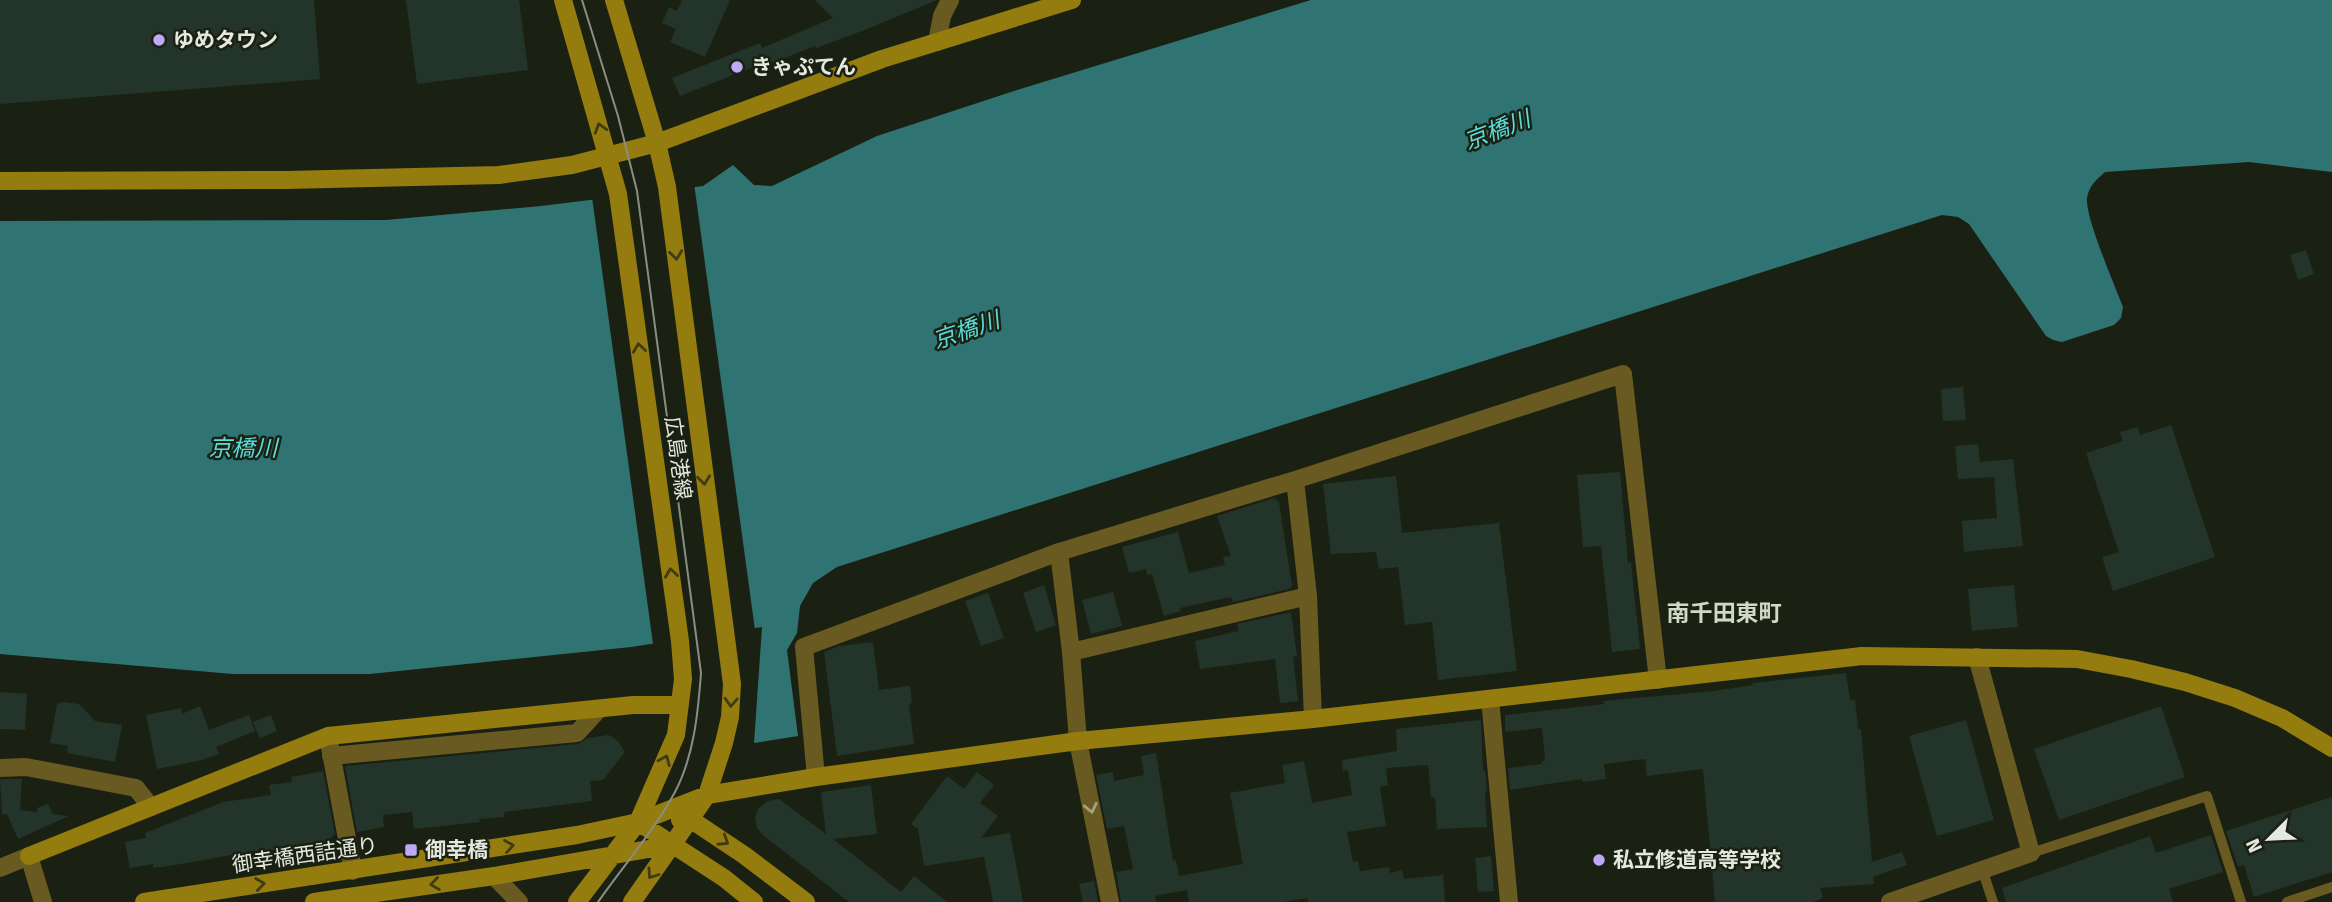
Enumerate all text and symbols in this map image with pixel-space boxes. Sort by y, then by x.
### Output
place label: ゆめタウン [173,27,278,53]
marker: ゆめタウン [151,32,167,48]
place label: きゃぷてん [751,54,856,80]
marker: きゃぷてん [729,59,745,75]
water label: 京橋川 [1460,103,1537,155]
one-way arrow [594,122,609,134]
one-way arrow [668,249,683,261]
water label: 京橋川 [929,305,1006,354]
one-way arrow [632,342,647,353]
street label: 広島港線 [659,415,697,501]
water label: 京橋川 [209,434,281,462]
one-way arrow [697,475,712,486]
one-way arrow [663,567,678,579]
district label: 南千田東町 [1667,599,1782,627]
one-way arrow [723,697,738,708]
one-way arrow [657,754,671,767]
one-way arrow [1083,802,1098,814]
north arrow [2234,804,2304,874]
street label: 御幸橋西詰通り [230,832,380,878]
one-way arrow [716,833,729,846]
text: N [2241,835,2267,856]
place label: 御幸橋 [425,837,488,863]
one-way arrow [503,839,515,854]
marker: 御幸橋 [403,842,419,858]
place label: 私立修道高等学校 [1613,847,1781,873]
marker: 私立修道高等学校 [1591,852,1607,868]
one-way arrow [647,866,660,879]
one-way arrow [254,877,266,892]
one-way arrow [429,877,441,892]

